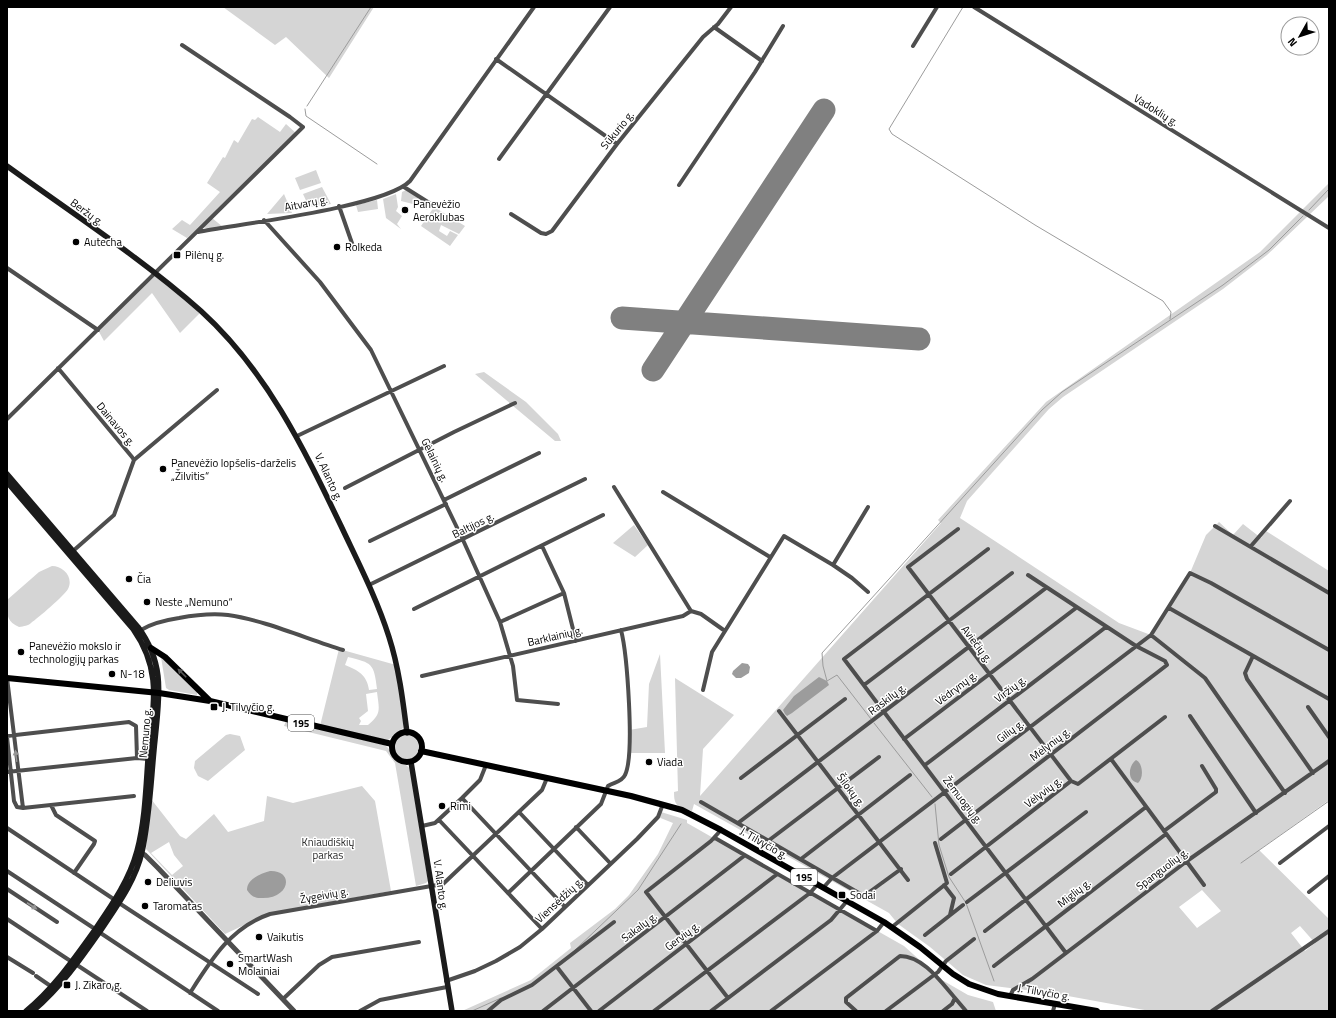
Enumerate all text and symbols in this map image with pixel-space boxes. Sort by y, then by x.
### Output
north arrow [1280,16,1320,56]
text: N [1284,34,1301,50]
street label: Vadoklių g. [1131,90,1181,130]
street label: Sūkurio g. [597,107,637,153]
street label: Aitvarų g. [283,191,329,215]
street label: Beržų g. [67,195,107,229]
place label: Panevėžio Aeroklubas [413,196,465,225]
marker: Panevėžio Aeroklubas [400,205,410,215]
place label: Autecha [84,234,123,250]
marker: Autecha [71,237,81,247]
place label: Rolkeda [345,239,383,255]
marker: Rolkeda [332,242,342,252]
place label: Pilėnų g. [185,247,224,263]
marker: Pilėnų g. [172,250,182,260]
street label: Dainavos g. [93,399,139,449]
street label: Gėlainių g. [417,435,453,485]
street label: V. Alanto g. [311,450,347,504]
place label: Panevėžio lopšelis-darželis „Žilvitis“ [171,455,296,484]
marker: Panevėžio lopšelis-darželis „Žilvitis“ [158,464,168,474]
street label: Baltijos g. [449,508,497,542]
place label: Čia [137,571,151,587]
marker: Čia [124,574,134,584]
place label: Neste „Nemuno“ [155,594,233,610]
marker: Neste „Nemuno“ [142,597,152,607]
street label: Barklainių g. [526,622,584,650]
street label: Aviečių g. [958,622,996,666]
place label: Panevėžio mokslo ir technologijų parkas [29,638,121,667]
marker: Panevėžio mokslo ir technologijų parkas [16,647,26,657]
place label: N-18 [120,666,145,682]
street label: Vėdrynų g. [932,667,980,709]
one-way arrow [177,668,187,678]
marker: N-18 [107,669,117,679]
street label: Viržių g. [991,672,1029,706]
street label: Raskilų g. [865,679,909,719]
place label: J. Tilvyčio g. [222,699,275,715]
marker: J. Tilvyčio g. [209,702,219,712]
street label: Nemuno g. [135,707,155,759]
road number: 195 [288,715,314,731]
street label: Gilių g. [993,715,1027,747]
street label: Mėlynių g. [1026,723,1074,765]
one-way arrow [13,750,20,762]
place label: Viada [657,754,683,770]
marker: Viada [644,757,654,767]
street label: Šilokų g. [833,770,869,810]
street label: Žemuogių g. [939,773,987,827]
street label: Vėlyvių g. [1021,773,1065,811]
place label: Rimi [450,798,471,814]
marker: Rimi [437,801,447,811]
street label: J. Tilvyčio g. [737,823,791,863]
park label: Kniaudiškių parkas [302,834,355,863]
street label: Spanguolių g. [1133,844,1191,894]
street label: V. Alanto g. [430,859,452,911]
road number: 195 [791,869,817,885]
place label: Deliuvis [156,874,192,890]
street label: Viensėdžių g. [531,874,587,926]
street label: Miglių g. [1054,875,1094,911]
marker: Deliuvis [143,877,153,887]
street label: Žygeivių g. [299,883,349,907]
place label: Sodai [850,887,876,903]
marker: Sodai [837,890,847,900]
place label: Taromatas [153,898,202,914]
marker: Taromatas [140,901,150,911]
one-way arrow [26,902,38,909]
street label: Sakalų g. [618,908,660,946]
street label: Gervių g. [661,918,703,954]
place label: Vaikutis [267,929,304,945]
marker: Vaikutis [254,932,264,942]
place label: SmartWash Molainiai [238,950,293,979]
marker: SmartWash Molainiai [225,959,235,969]
place label: J. Zikaro g. [75,977,122,993]
marker: J. Zikaro g. [62,980,72,990]
street label: J. Tilvyčio g. [1017,980,1071,1004]

